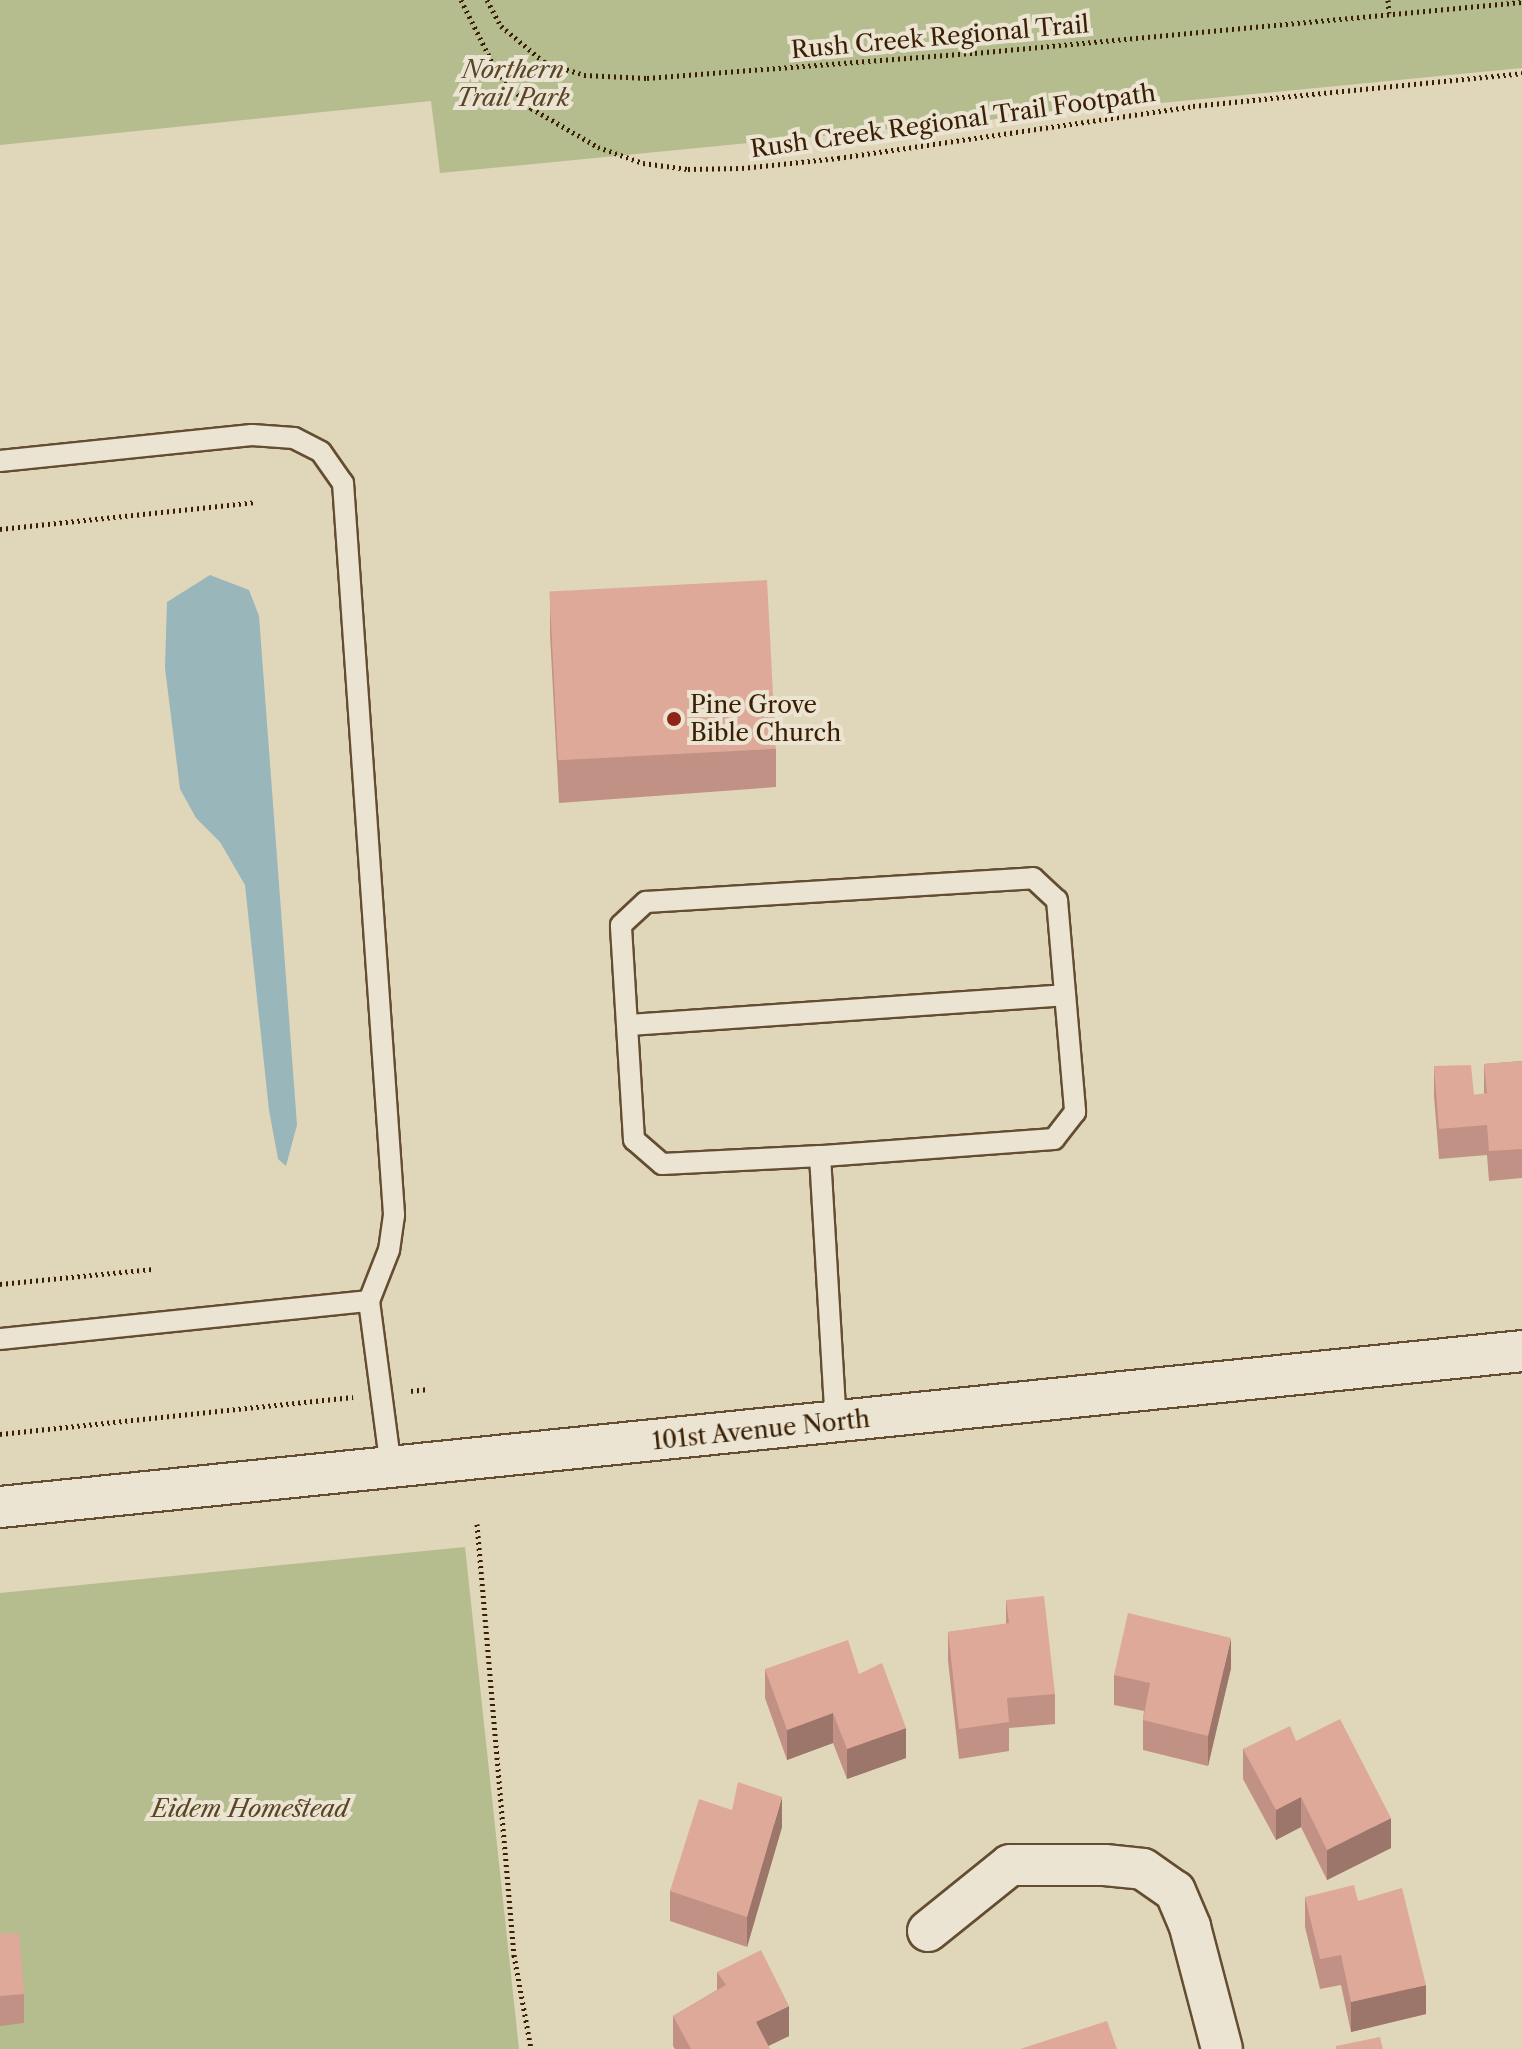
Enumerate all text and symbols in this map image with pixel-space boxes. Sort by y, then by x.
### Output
street label: Rush Creek Regional Trail [789,10,1091,64]
park label: Northern Trail Park [456,56,570,112]
street label: Rush Creek Regional Trail Footpath [748,78,1158,164]
place label: Pine Grove Bible Church [690,691,841,747]
marker: Pine Grove Bible Church [665,710,683,728]
street label: 101st Avenue North [650,1404,872,1456]
park label: Eidem Homestead [151,1795,349,1823]

